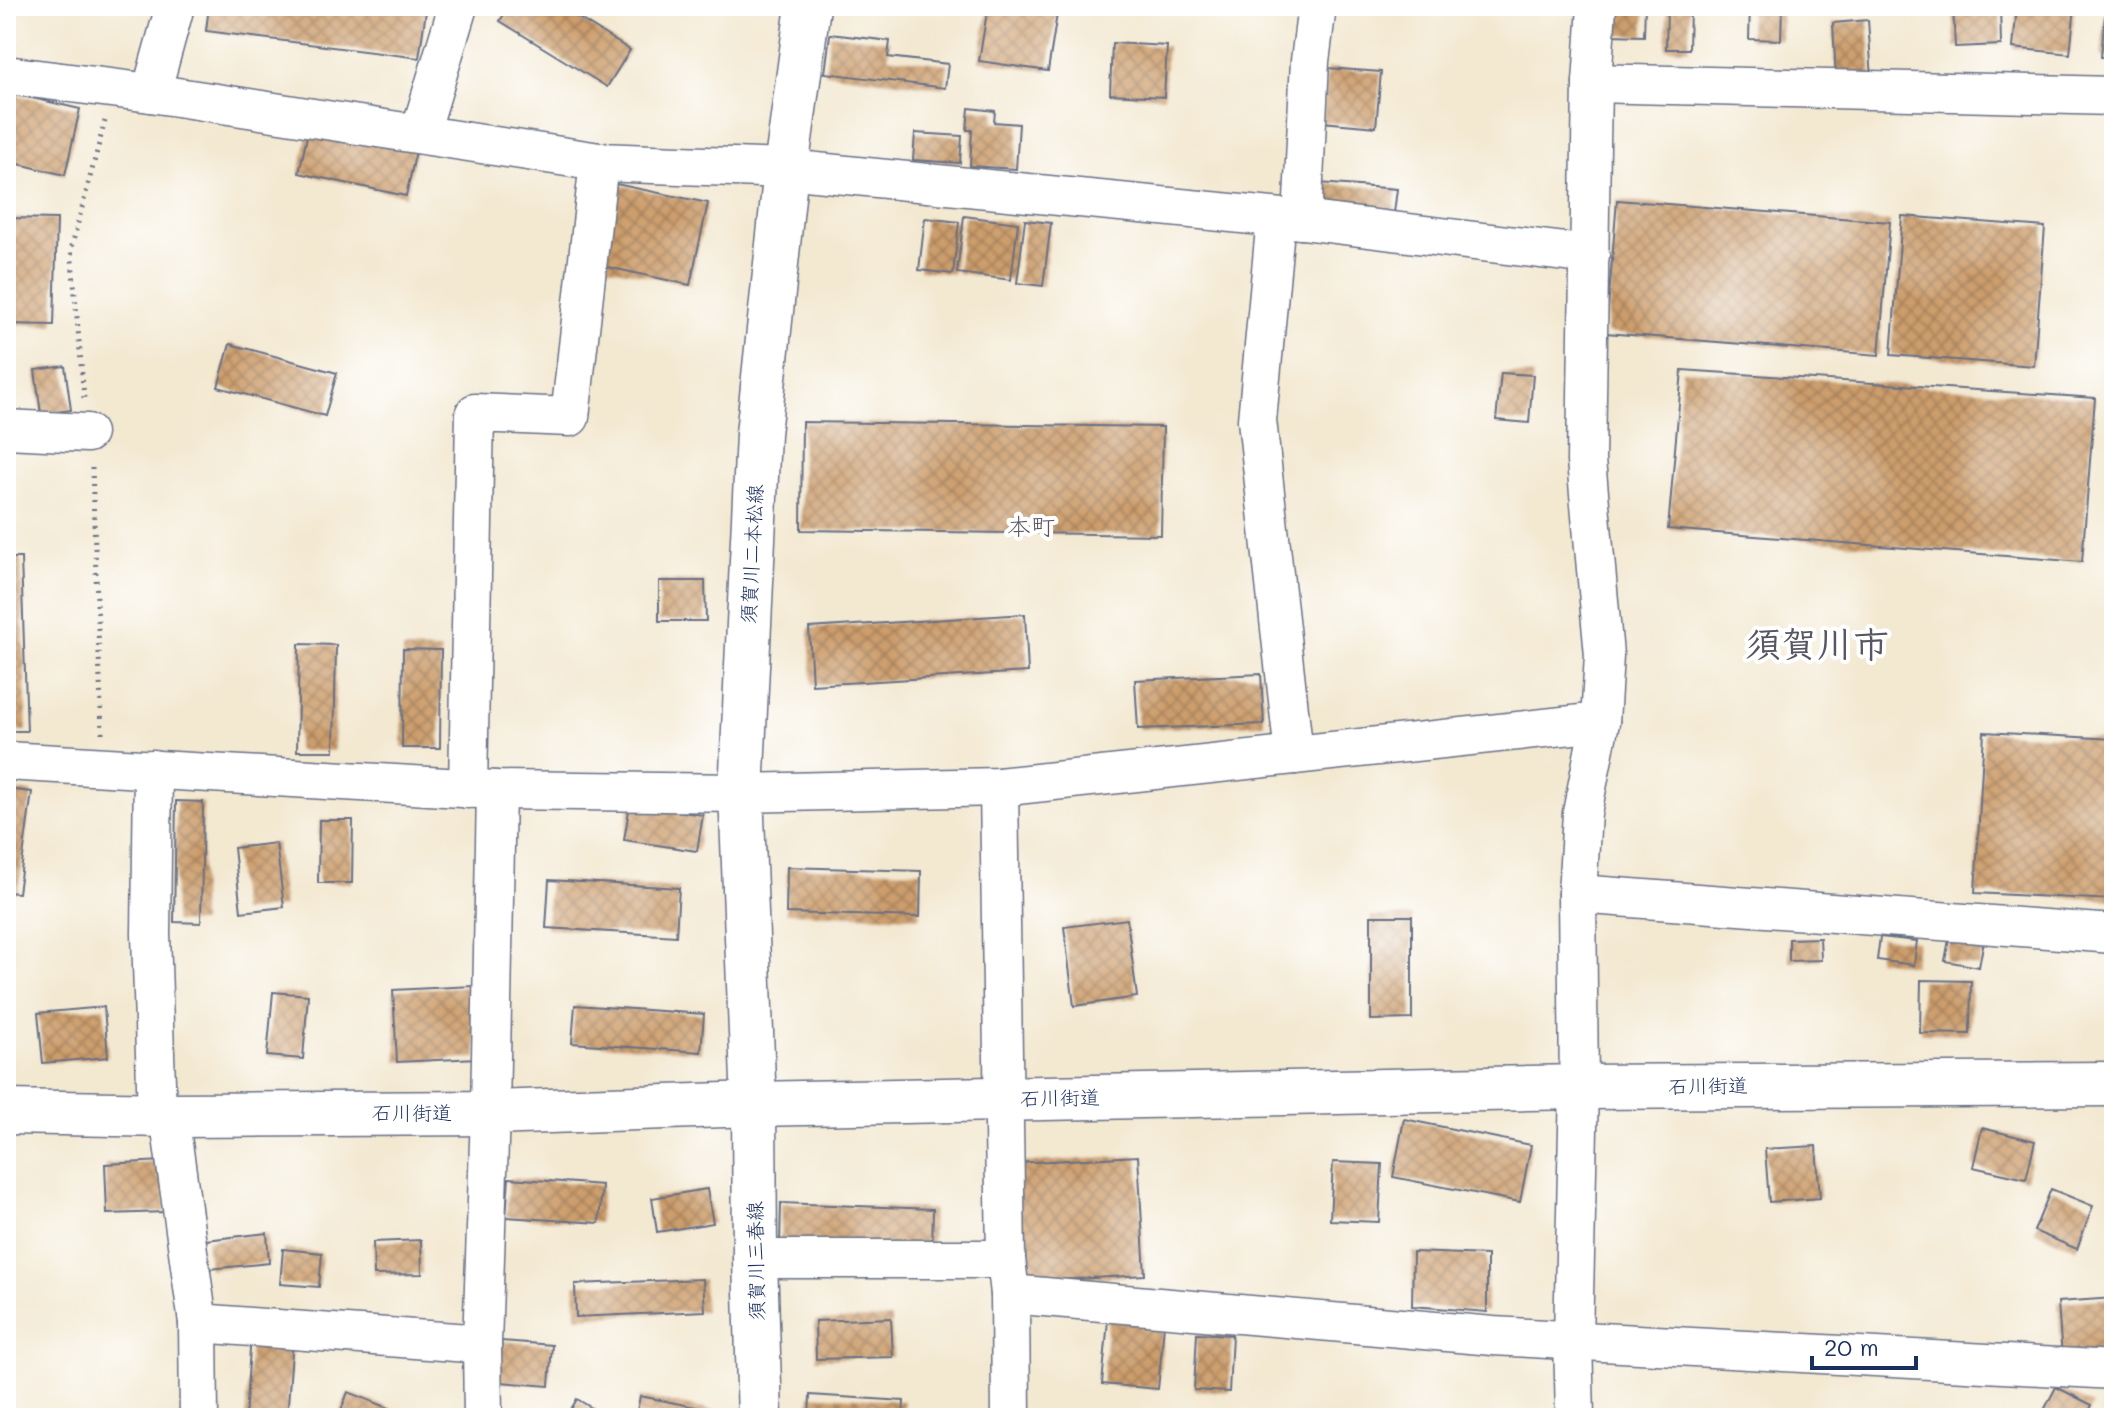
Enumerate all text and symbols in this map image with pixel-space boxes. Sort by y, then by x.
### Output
street label: 須賀川二本松線 [734,483,768,625]
district label: 本町 [1007,510,1055,541]
district label: 須賀川市 [1745,619,1889,666]
street label: 石川街道 [1668,1071,1748,1099]
street label: 石川街道 [1020,1083,1100,1111]
street label: 石川街道 [372,1099,452,1125]
street label: 須賀川三春線 [741,1201,769,1321]
scale bar [1812,1320,1916,1370]
text: 20 m [1824,1331,1879,1362]

